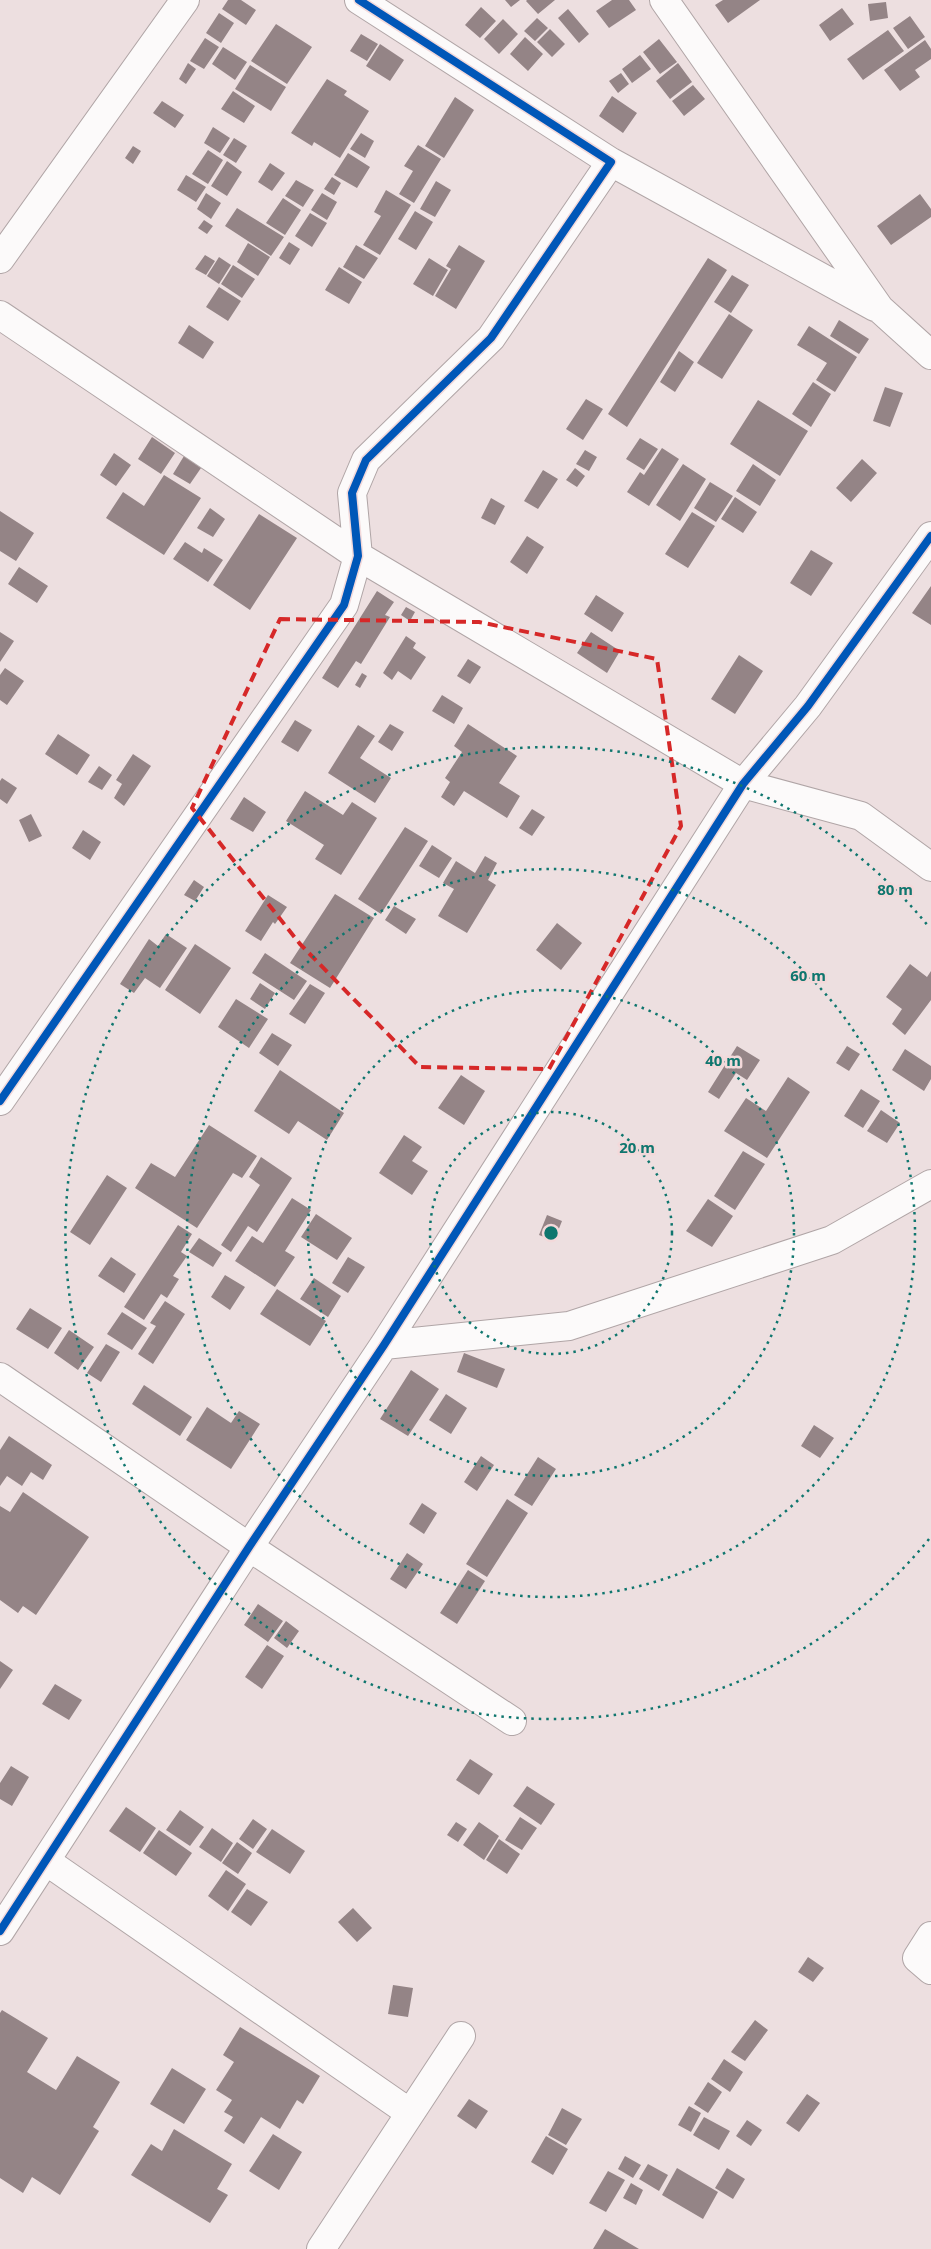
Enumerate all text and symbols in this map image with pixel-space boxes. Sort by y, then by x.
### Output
text: 80 m [877,879,913,899]
text: 60 m [790,965,826,985]
text: 40 m [705,1050,741,1070]
text: 20 m [619,1137,655,1157]
centre of rings [542,1224,560,1242]

